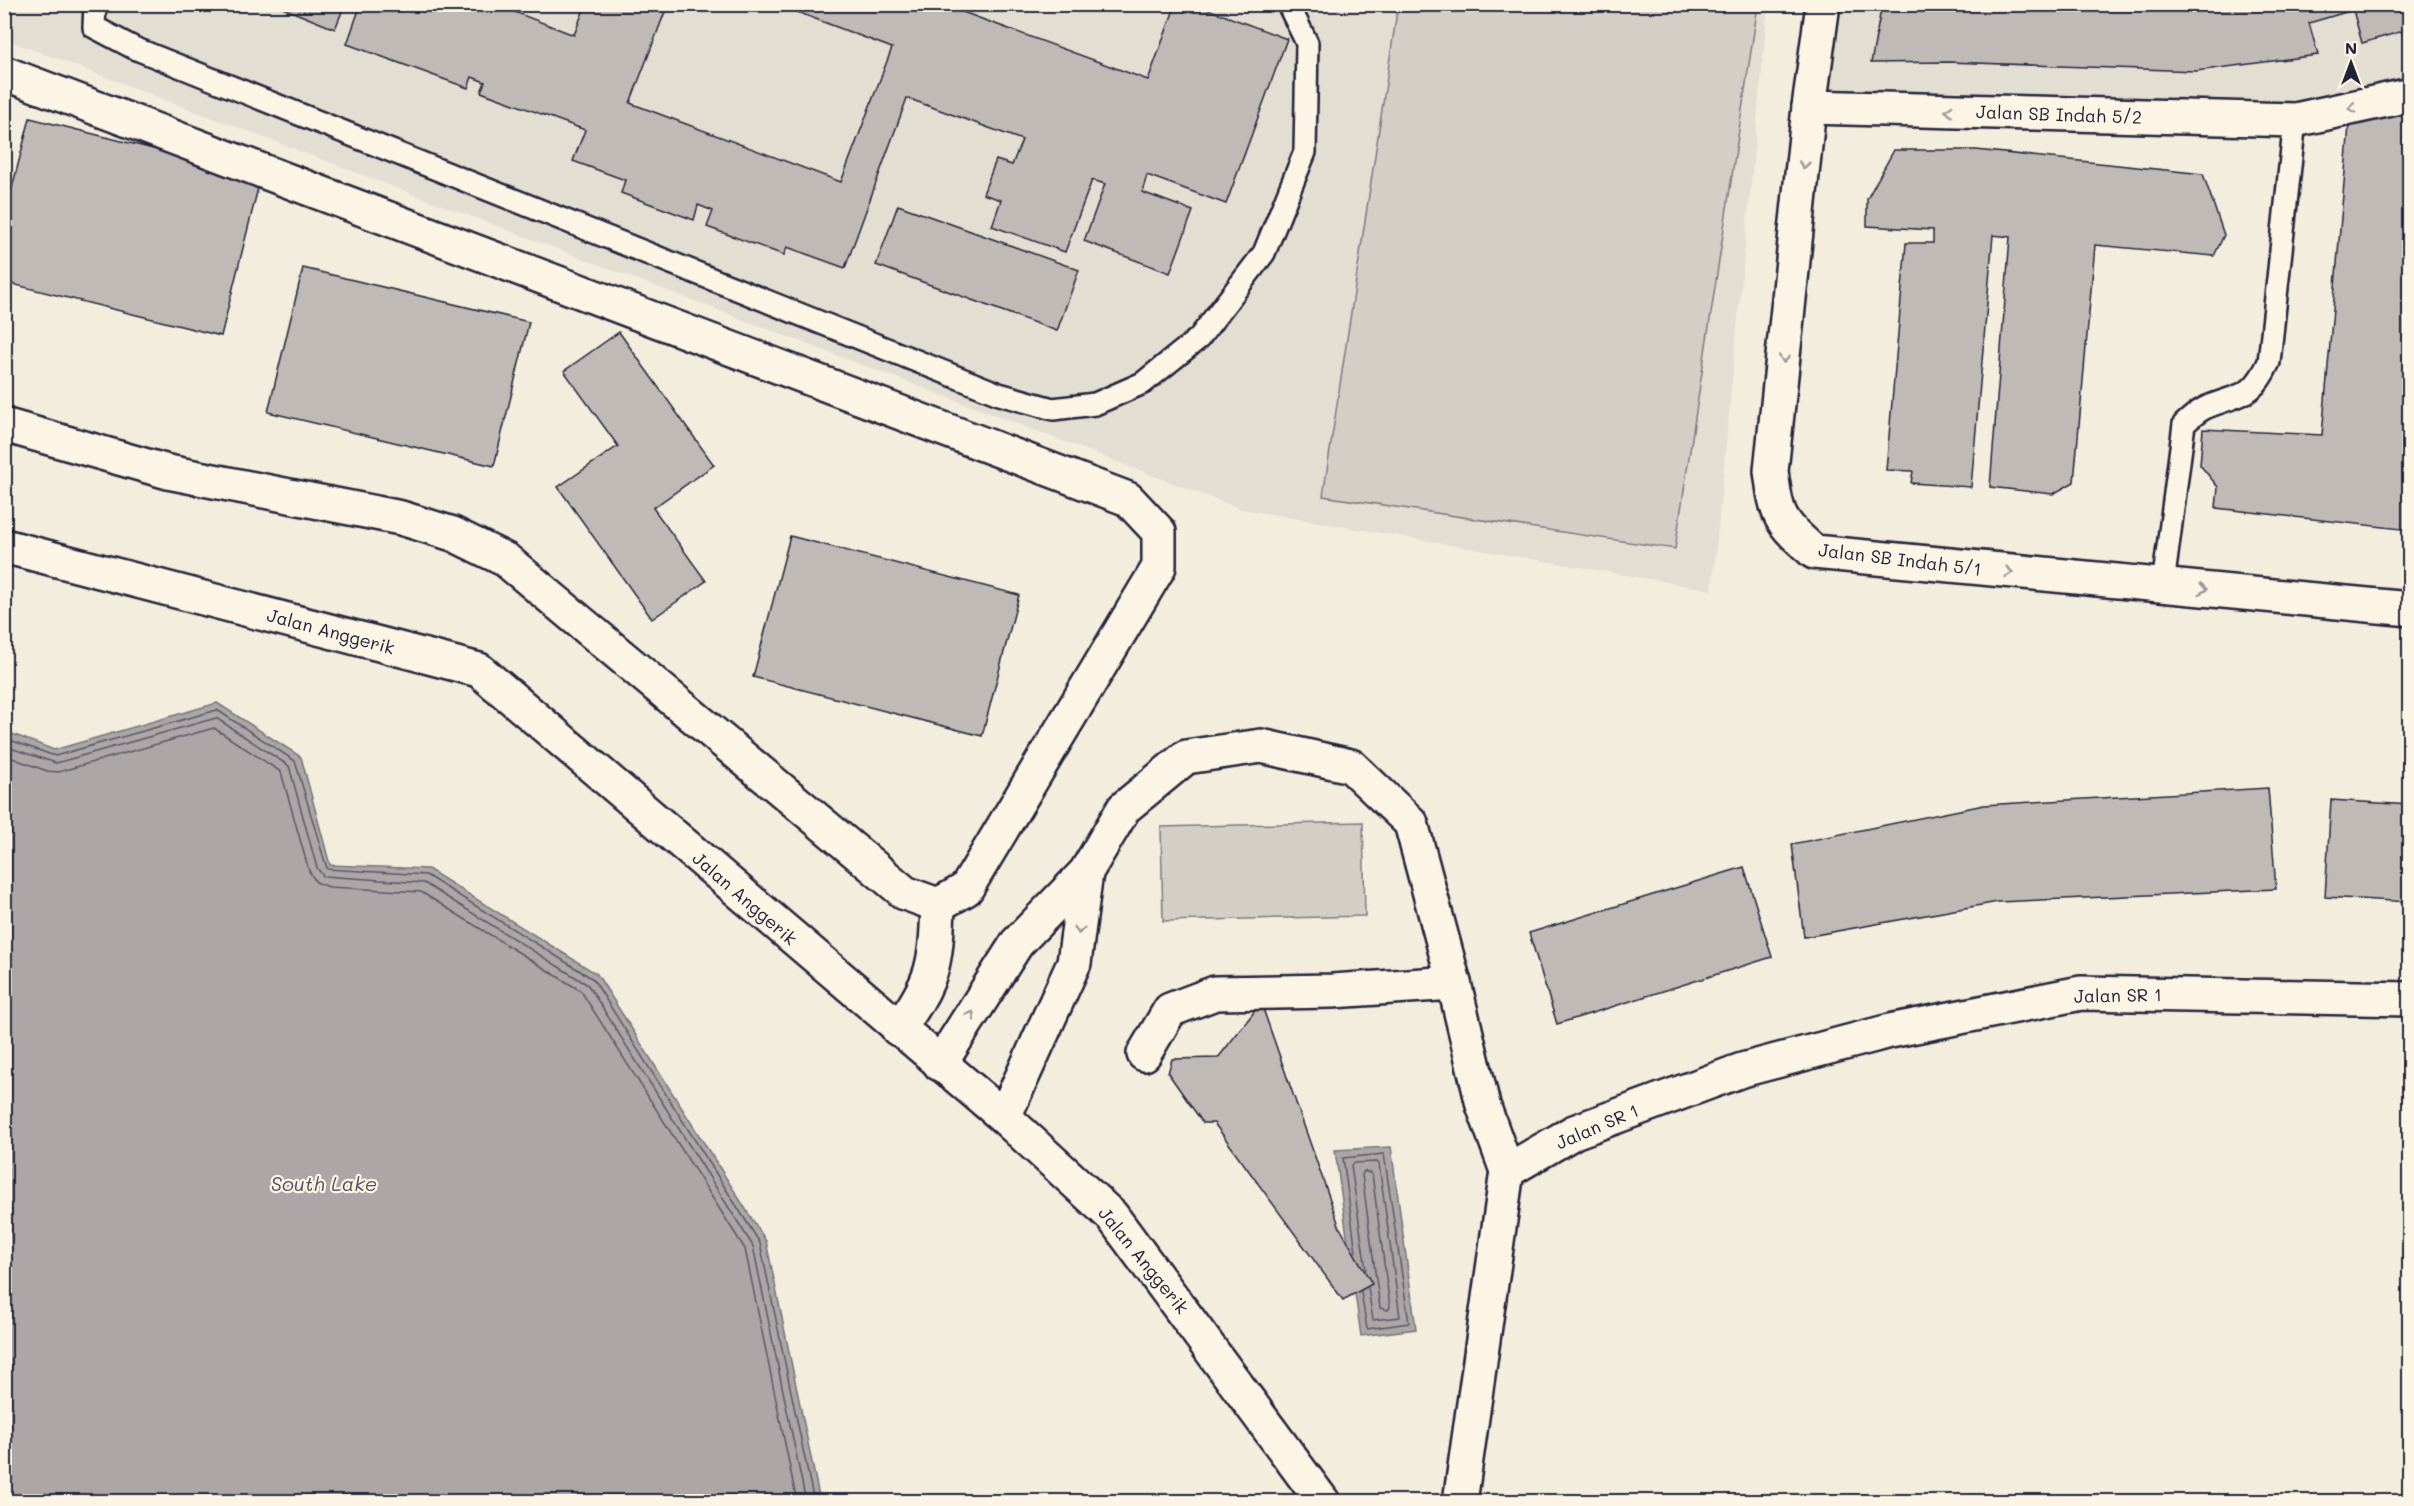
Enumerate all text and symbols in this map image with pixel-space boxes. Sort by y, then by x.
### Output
north arrow [2321,33,2381,93]
text: N [2345,37,2357,58]
street label: Jalan SB Indah 5/2 [1976,99,2142,129]
one-way arrow [2348,101,2358,114]
one-way arrow [1944,105,1953,117]
one-way arrow [1798,161,1811,170]
one-way arrow [1778,355,1791,364]
street label: Jalan SB Indah 5/1 [1817,537,1983,581]
one-way arrow [2005,565,2014,578]
one-way arrow [2199,582,2208,595]
street label: Jalan Anggerik [265,602,397,660]
street label: Jalan Anggerik [688,846,802,950]
one-way arrow [1073,926,1085,935]
street label: Jalan SR 1 [2074,982,2162,1008]
one-way arrow [964,1011,975,1022]
street label: Jalan SR 1 [1552,1098,1642,1154]
water label: South Lake [271,1170,377,1196]
street label: Jalan Anggerik [1093,1201,1195,1319]

